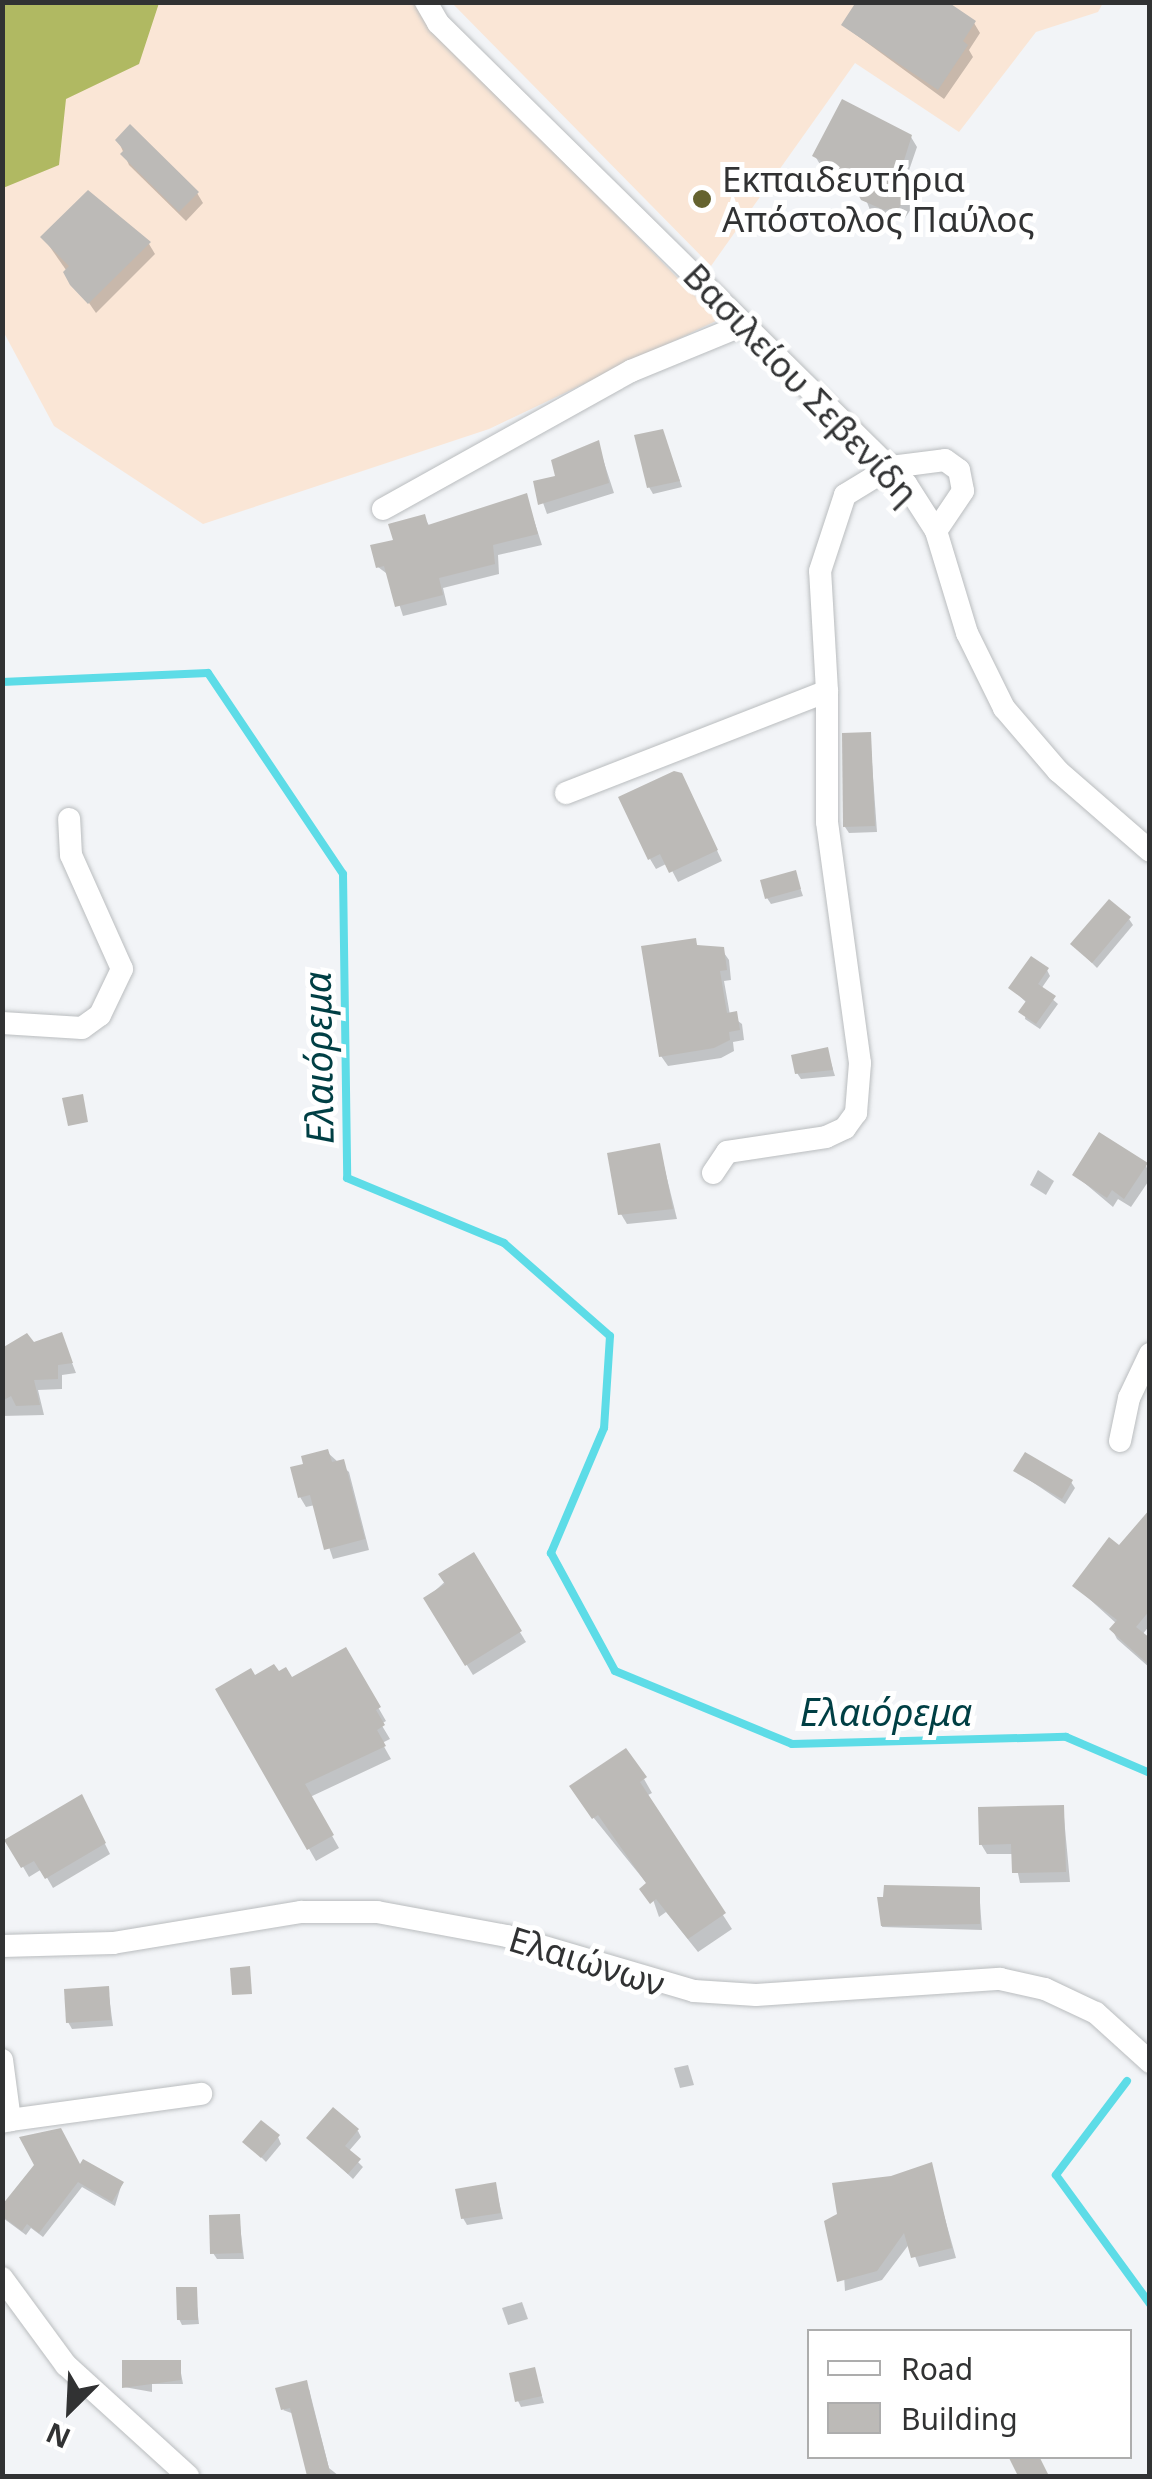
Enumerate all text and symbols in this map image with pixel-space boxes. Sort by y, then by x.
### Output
place label: Εκπαιδευτήρια Απόστολος Παύλος [722,158,1035,240]
marker: Εκπαιδευτήρια Απόστολος Παύλος [691,188,713,210]
street label: Βασιλείου Σεβενίδη [675,255,927,513]
water label: Ελαιόρεμα [294,971,342,1145]
water label: Ελαιόρεμα [800,1689,972,1735]
street label: Ελαιώνων [504,1917,670,2005]
legend [807,2329,1132,2459]
text: Road [901,2348,973,2389]
north arrow [20,2359,120,2459]
text: Building [901,2398,1018,2439]
text: N [40,2414,76,2458]

